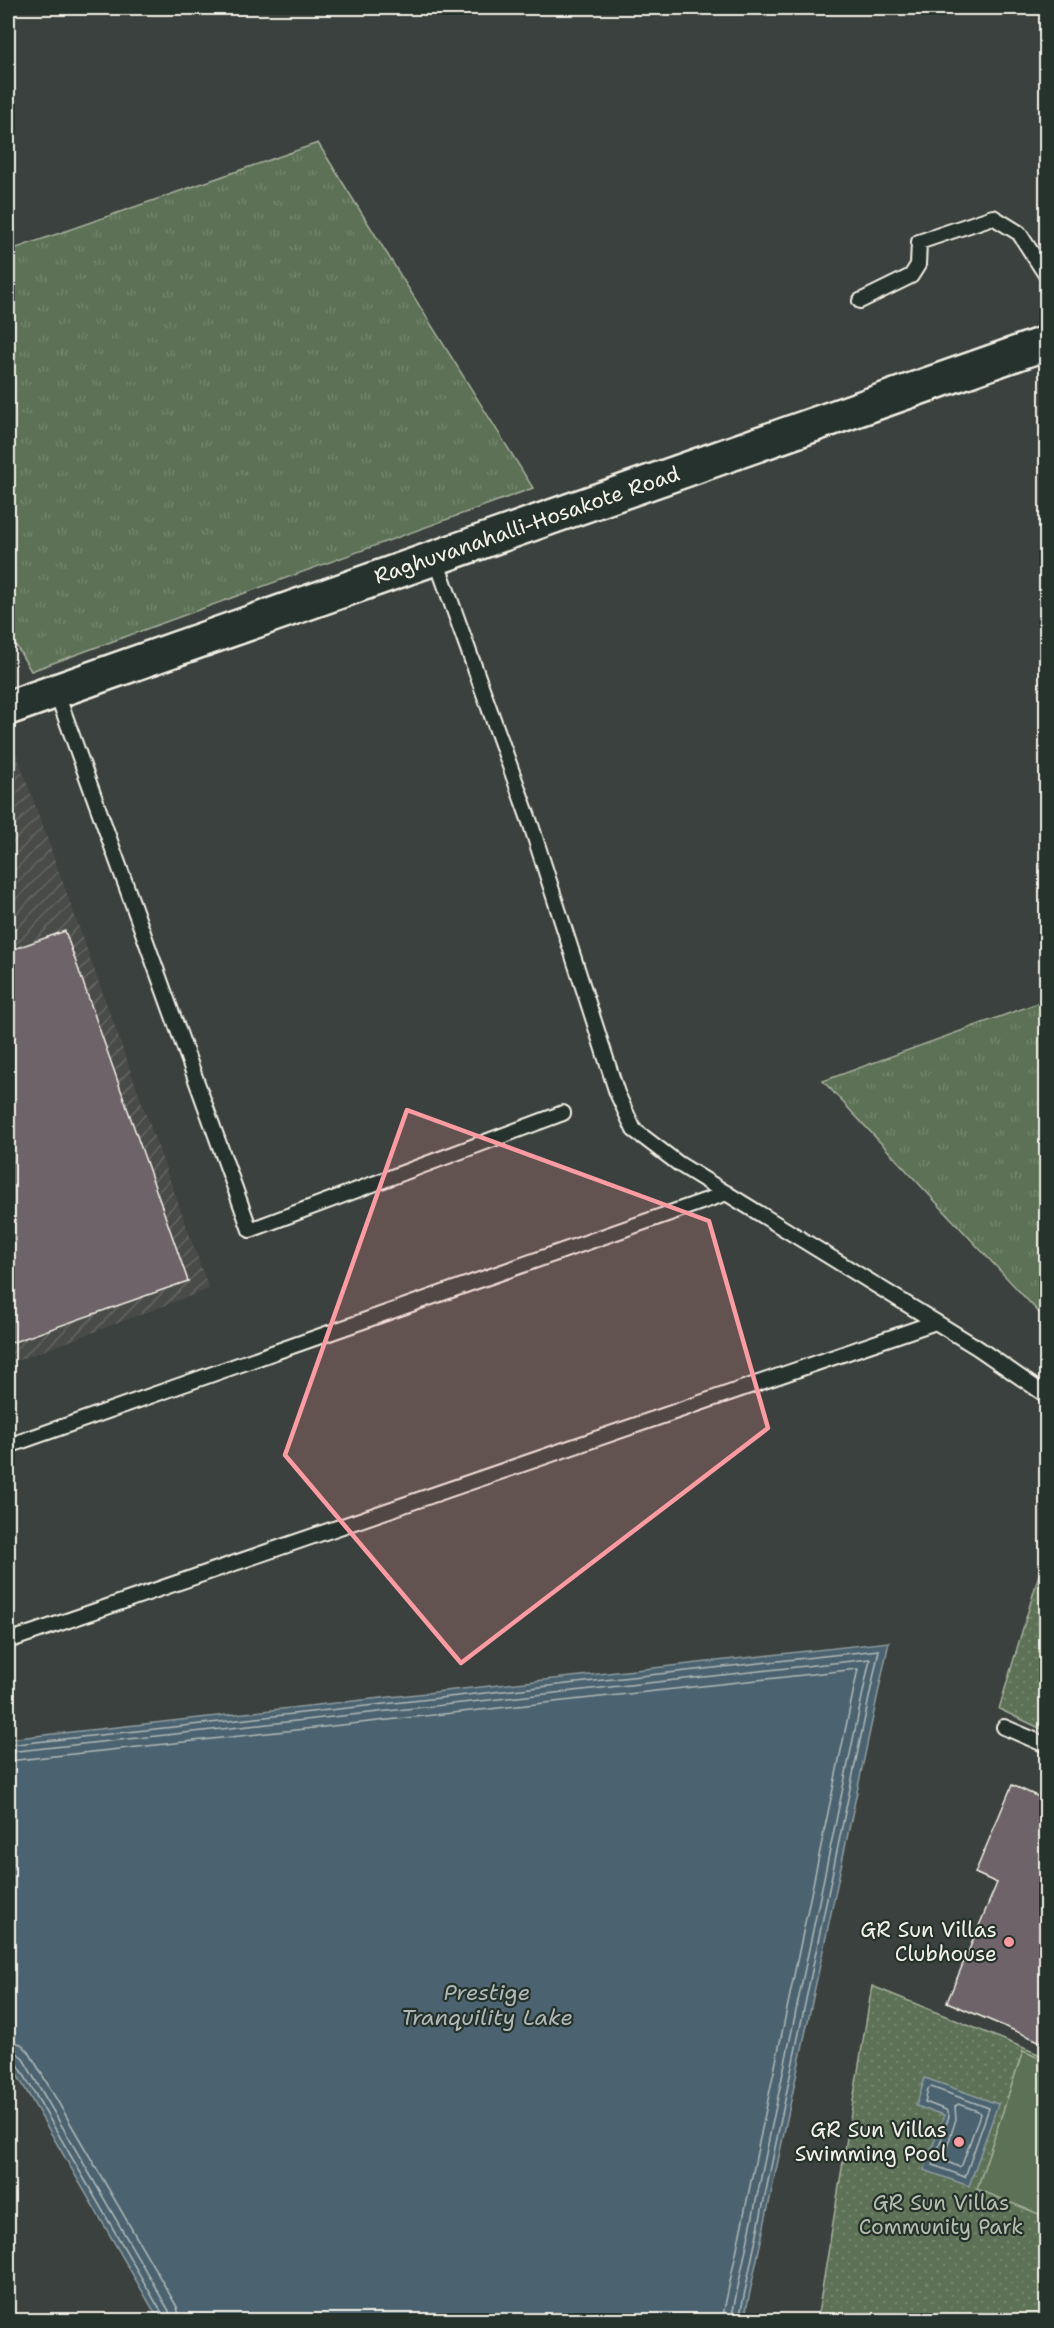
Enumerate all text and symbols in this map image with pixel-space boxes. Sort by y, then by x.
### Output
street label: Raghuvanahalli-Hosakote Road [371,459,683,591]
place label: GR Sun Villas Clubhouse [860,1916,997,1968]
marker: GR Sun Villas Clubhouse [1002,1935,1016,1949]
water label: Prestige Tranquility Lake [401,1978,573,2032]
place label: GR Sun Villas Swimming Pool [795,2116,948,2168]
marker: GR Sun Villas Swimming Pool [952,2135,966,2149]
park label: GR Sun Villas Community Park [859,2189,1023,2241]

